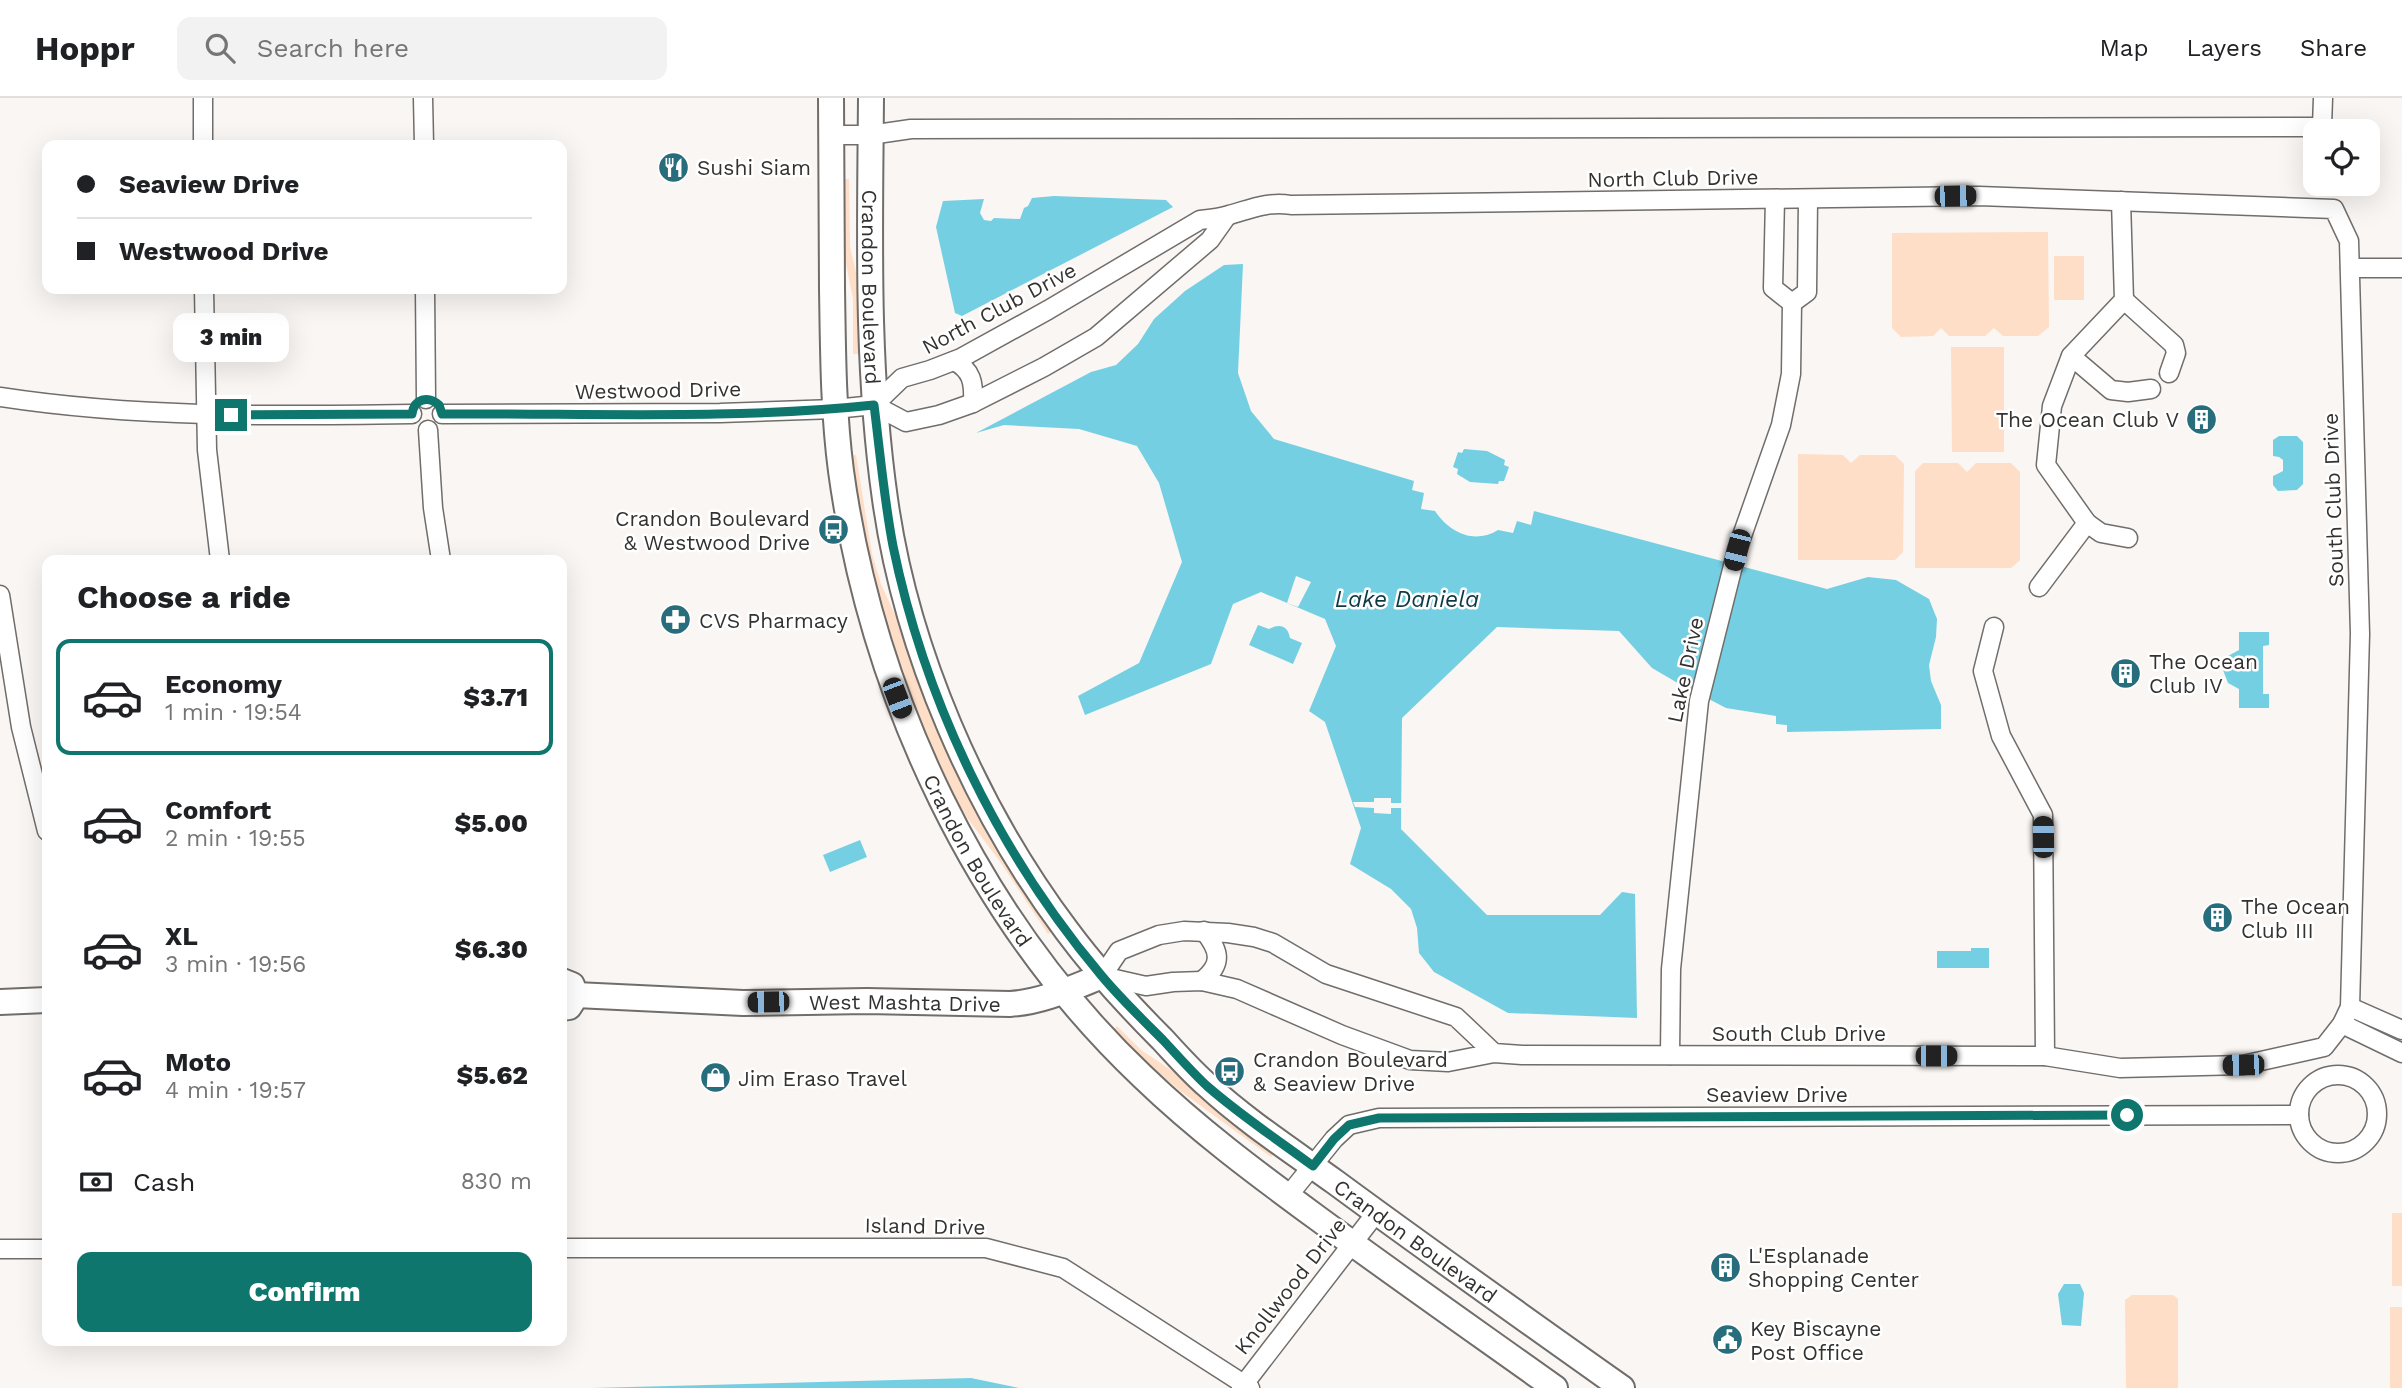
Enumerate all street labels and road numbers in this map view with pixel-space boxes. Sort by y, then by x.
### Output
street label: North Club Drive [1587,164,1759,192]
street label: Crandon Boulevard [857,189,886,385]
street label: North Club Drive [918,257,1080,359]
street label: Westwood Drive [575,376,741,404]
street label: South Club Drive [2317,412,2349,588]
street label: Lake Drive [1662,615,1708,725]
street label: Crandon Boulevard [919,770,1038,951]
street label: West Mashta Drive [809,988,1001,1016]
street label: South Club Drive [1712,1021,1886,1046]
street label: Seaview Drive [1706,1082,1848,1107]
street label: Crandon Boulevard [1329,1173,1502,1308]
street label: Island Drive [864,1212,986,1240]
street label: Knollwood Drive [1229,1213,1351,1359]

